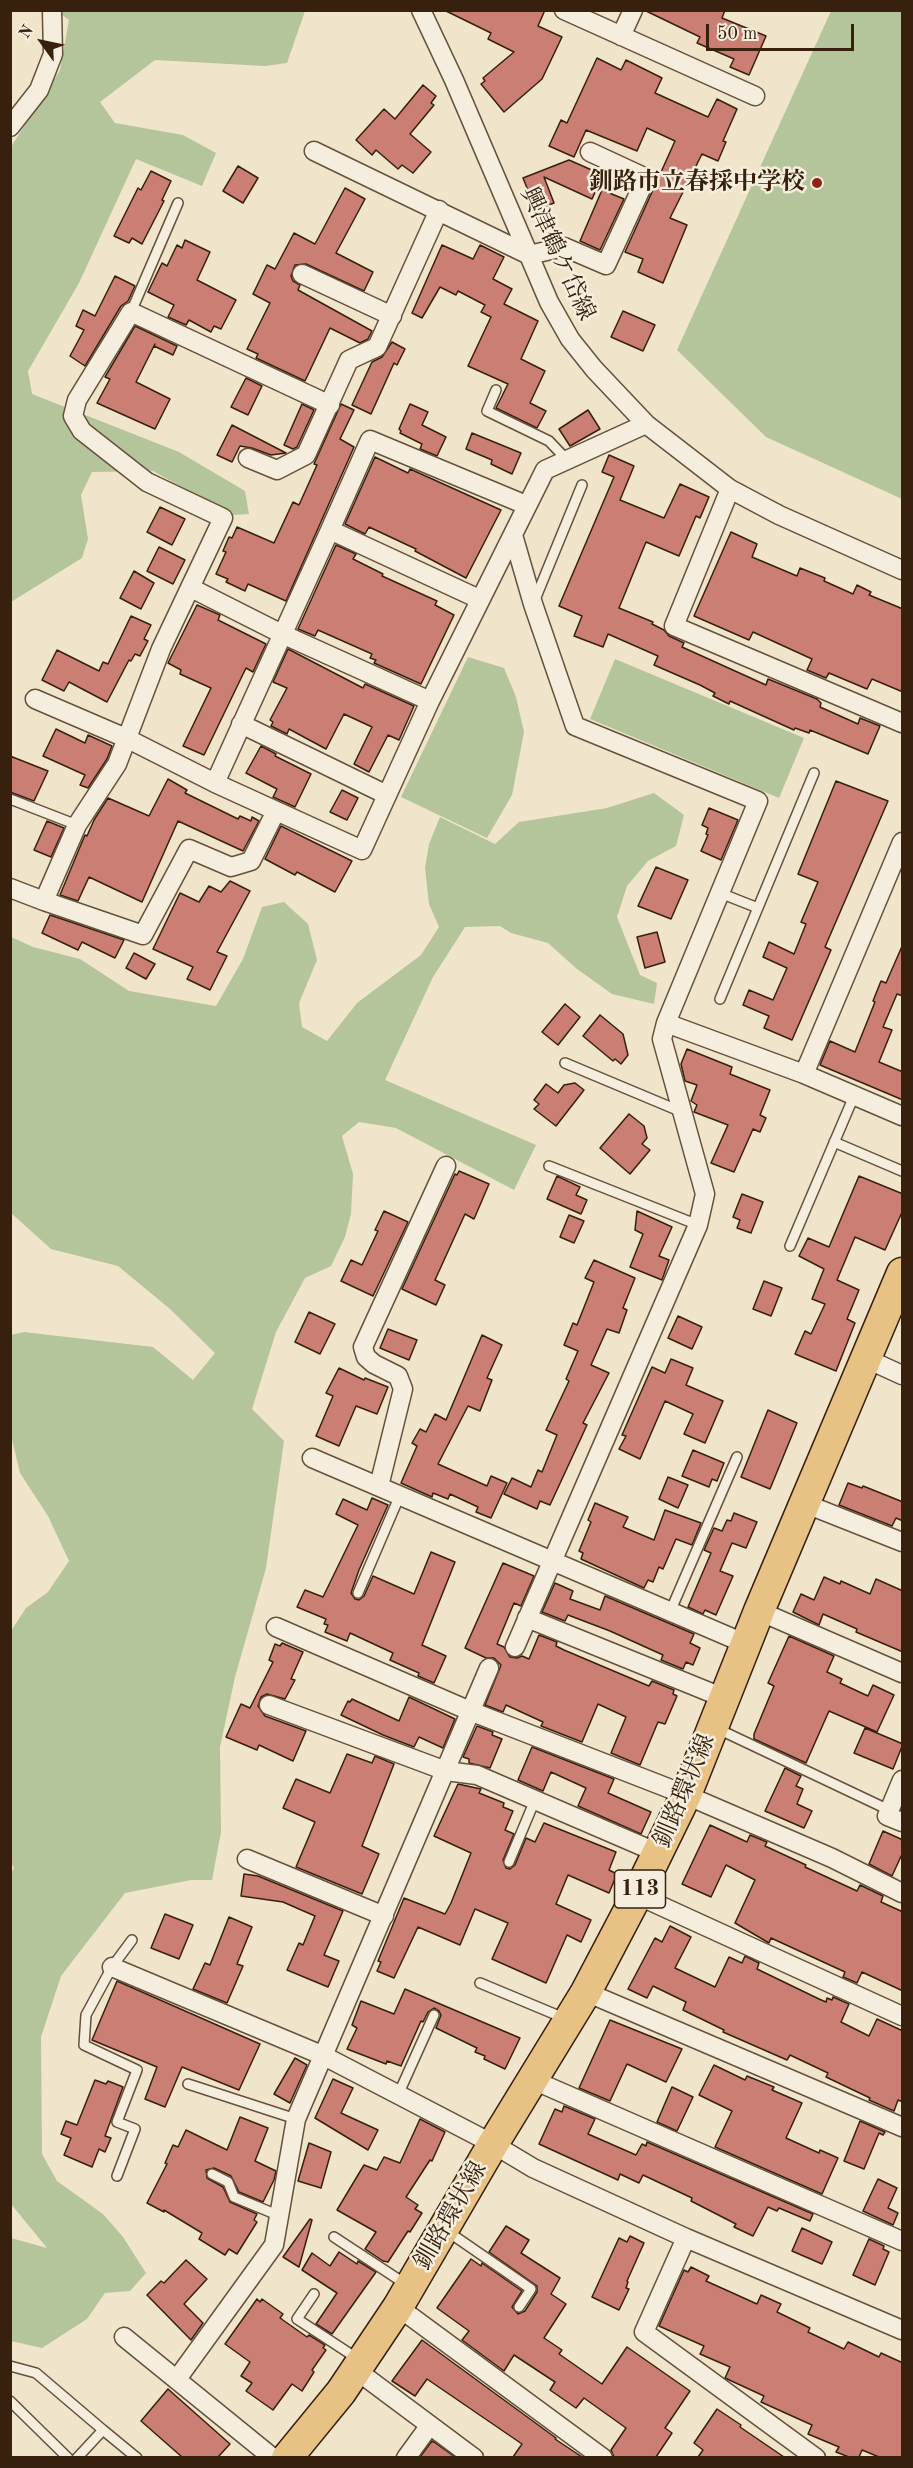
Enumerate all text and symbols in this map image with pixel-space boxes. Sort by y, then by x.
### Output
north arrow [12,12,72,72]
scale bar [709,12,858,50]
text: N [17,23,37,42]
text: 50 m [717,25,757,43]
place label: 釧路市立春採中学校 [589,169,805,197]
marker: 釧路市立春採中学校 [810,176,824,190]
street label: 興津鶴ケ岱線 [514,183,600,325]
street label: 釧路環状線 [648,1730,722,1852]
road number: 113 [614,1870,666,1908]
street label: 釧路環状線 [409,2157,493,2275]

